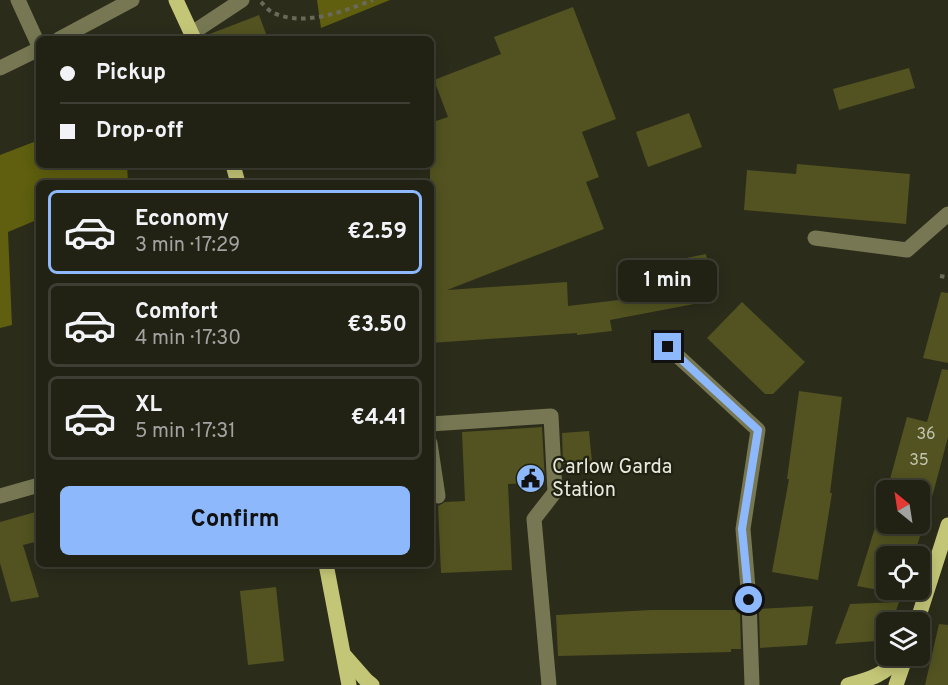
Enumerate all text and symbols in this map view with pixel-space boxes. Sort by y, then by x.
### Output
text: Pickup [96,60,166,87]
text: Drop-off [96,118,183,145]
icon: car [63,205,117,259]
text: Economy [135,206,229,233]
text: €2.59 [347,219,407,246]
text: 3 min · 17:29 [135,233,240,259]
callout: 1 min [618,260,718,302]
text: 1 min [643,268,692,294]
icon: car [63,298,117,352]
text: Comfort [135,299,218,326]
text: €3.50 [347,312,407,339]
text: 4 min · 17:30 [135,326,241,352]
route end [654,333,681,360]
icon: car [63,391,117,445]
text: XL [135,392,162,419]
text: €4.41 [351,405,407,432]
text: 5 min · 17:31 [135,419,236,445]
house number: 36 [916,425,936,445]
house number: 35 [909,451,929,471]
place label: Carlow Garda Station [552,455,672,504]
public building icon: Carlow Garda Station [515,462,547,494]
north arrow [876,480,930,534]
map controls [876,480,930,666]
button: Confirm [60,486,410,555]
button: locate [876,546,930,600]
route start [735,586,762,613]
button: layers [876,612,930,666]

